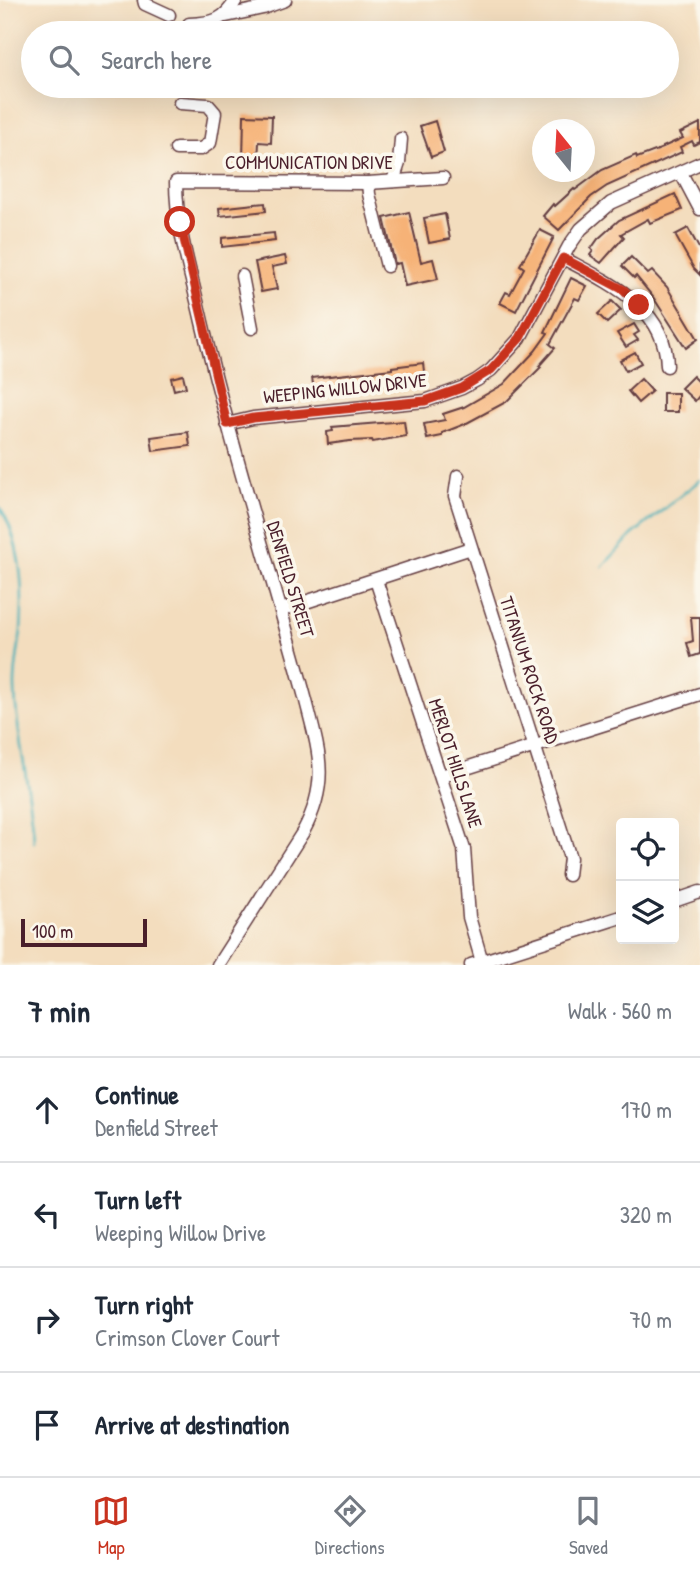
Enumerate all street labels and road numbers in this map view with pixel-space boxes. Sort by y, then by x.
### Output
street label: COMMUNICATION DRIVE [225,149,394,175]
street label: WEEPING WILLOW DRIVE [262,366,428,409]
street label: DENFIELD STREET [261,518,321,641]
street label: TITANIUM ROCK ROAD [494,593,566,747]
street label: MERLOT HILLS LANE [423,695,489,832]

